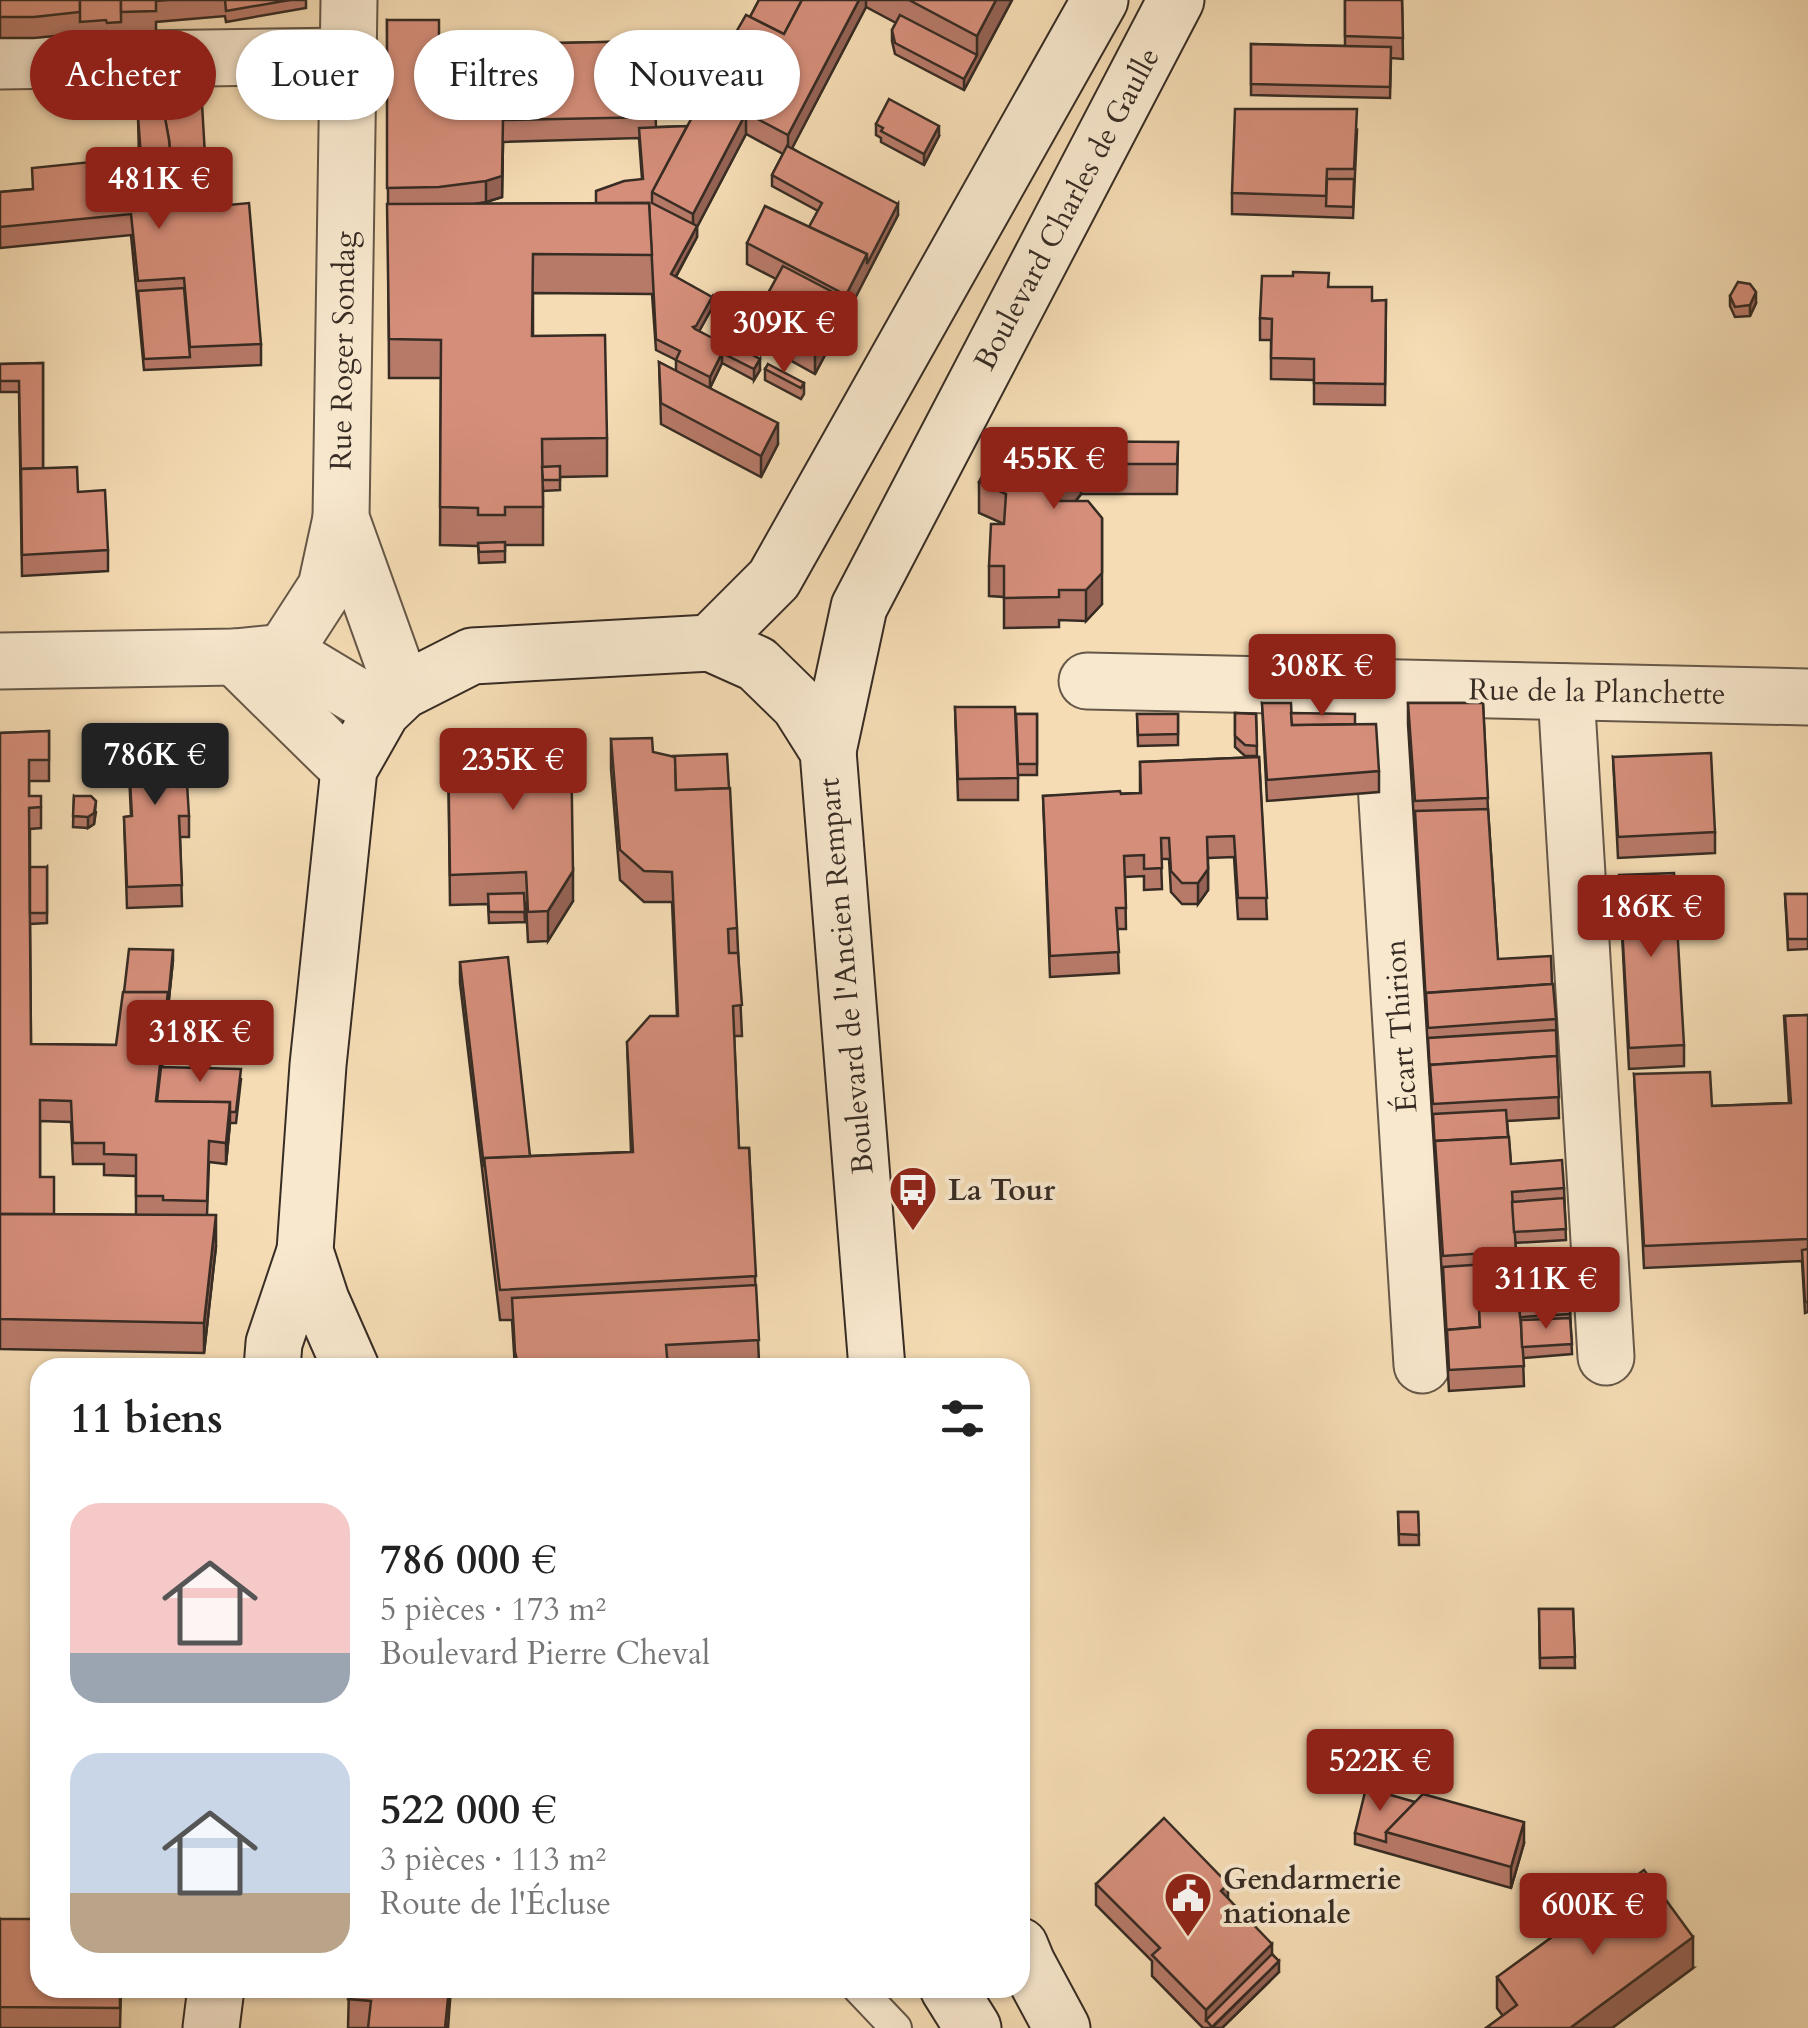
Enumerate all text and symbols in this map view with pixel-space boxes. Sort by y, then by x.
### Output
chip: Acheter [30,30,216,120]
chip: Louer [236,30,394,120]
chip: Filtres [414,30,574,120]
chip: Nouveau [594,30,800,120]
street label: Boulevard Charles de Gaulle [964,41,1170,377]
pin: 481K € [78,147,240,232]
text: 481K € [108,157,210,201]
street label: Rue Roger Sondag [320,231,366,471]
pin: 309K € [703,291,865,376]
text: 309K € [733,301,835,345]
pin: 455K € [973,427,1135,512]
text: 455K € [1003,437,1105,481]
pin: 308K € [1241,634,1403,719]
text: 308K € [1271,644,1373,688]
street label: Rue de la Planchette [1468,669,1726,715]
pin: 786K € [74,723,236,808]
pin: 235K € [432,728,594,813]
text: 786K € [104,733,206,777]
text: 235K € [462,738,564,782]
street label: Boulevard de l'Ancien Rempart [808,776,884,1176]
pin: 186K € [1570,875,1732,960]
text: 186K € [1600,885,1702,929]
street label: Écart Thirion [1375,938,1427,1114]
pin: 318K € [119,1000,281,1085]
text: 318K € [149,1010,251,1054]
bus stop icon: La Tour [887,1164,939,1232]
place label: La Tour [948,1170,1056,1211]
pin: 311K € [1465,1247,1627,1332]
text: 311K € [1495,1257,1597,1301]
text: 11 biens [70,1390,223,1447]
icon: filters [935,1391,990,1446]
text: 786 000 € [380,1531,557,1588]
icon: home [150,1543,270,1663]
text: 5 pièces · 173 m² [380,1588,606,1632]
text: Boulevard Pierre Cheval [380,1632,710,1676]
pin: 522K € [1299,1729,1461,1814]
text: 522K € [1329,1739,1431,1783]
text: 522 000 € [380,1781,557,1838]
icon: home [150,1793,270,1913]
text: 3 pièces · 113 m² [380,1838,606,1882]
place label: Gendarmerie nationale [1223,1859,1402,1934]
public building icon: Gendarmerie nationale [1162,1870,1214,1938]
pin: 600K € [1512,1873,1674,1958]
text: Route de l'Écluse [380,1882,611,1926]
text: 600K € [1542,1883,1644,1927]

